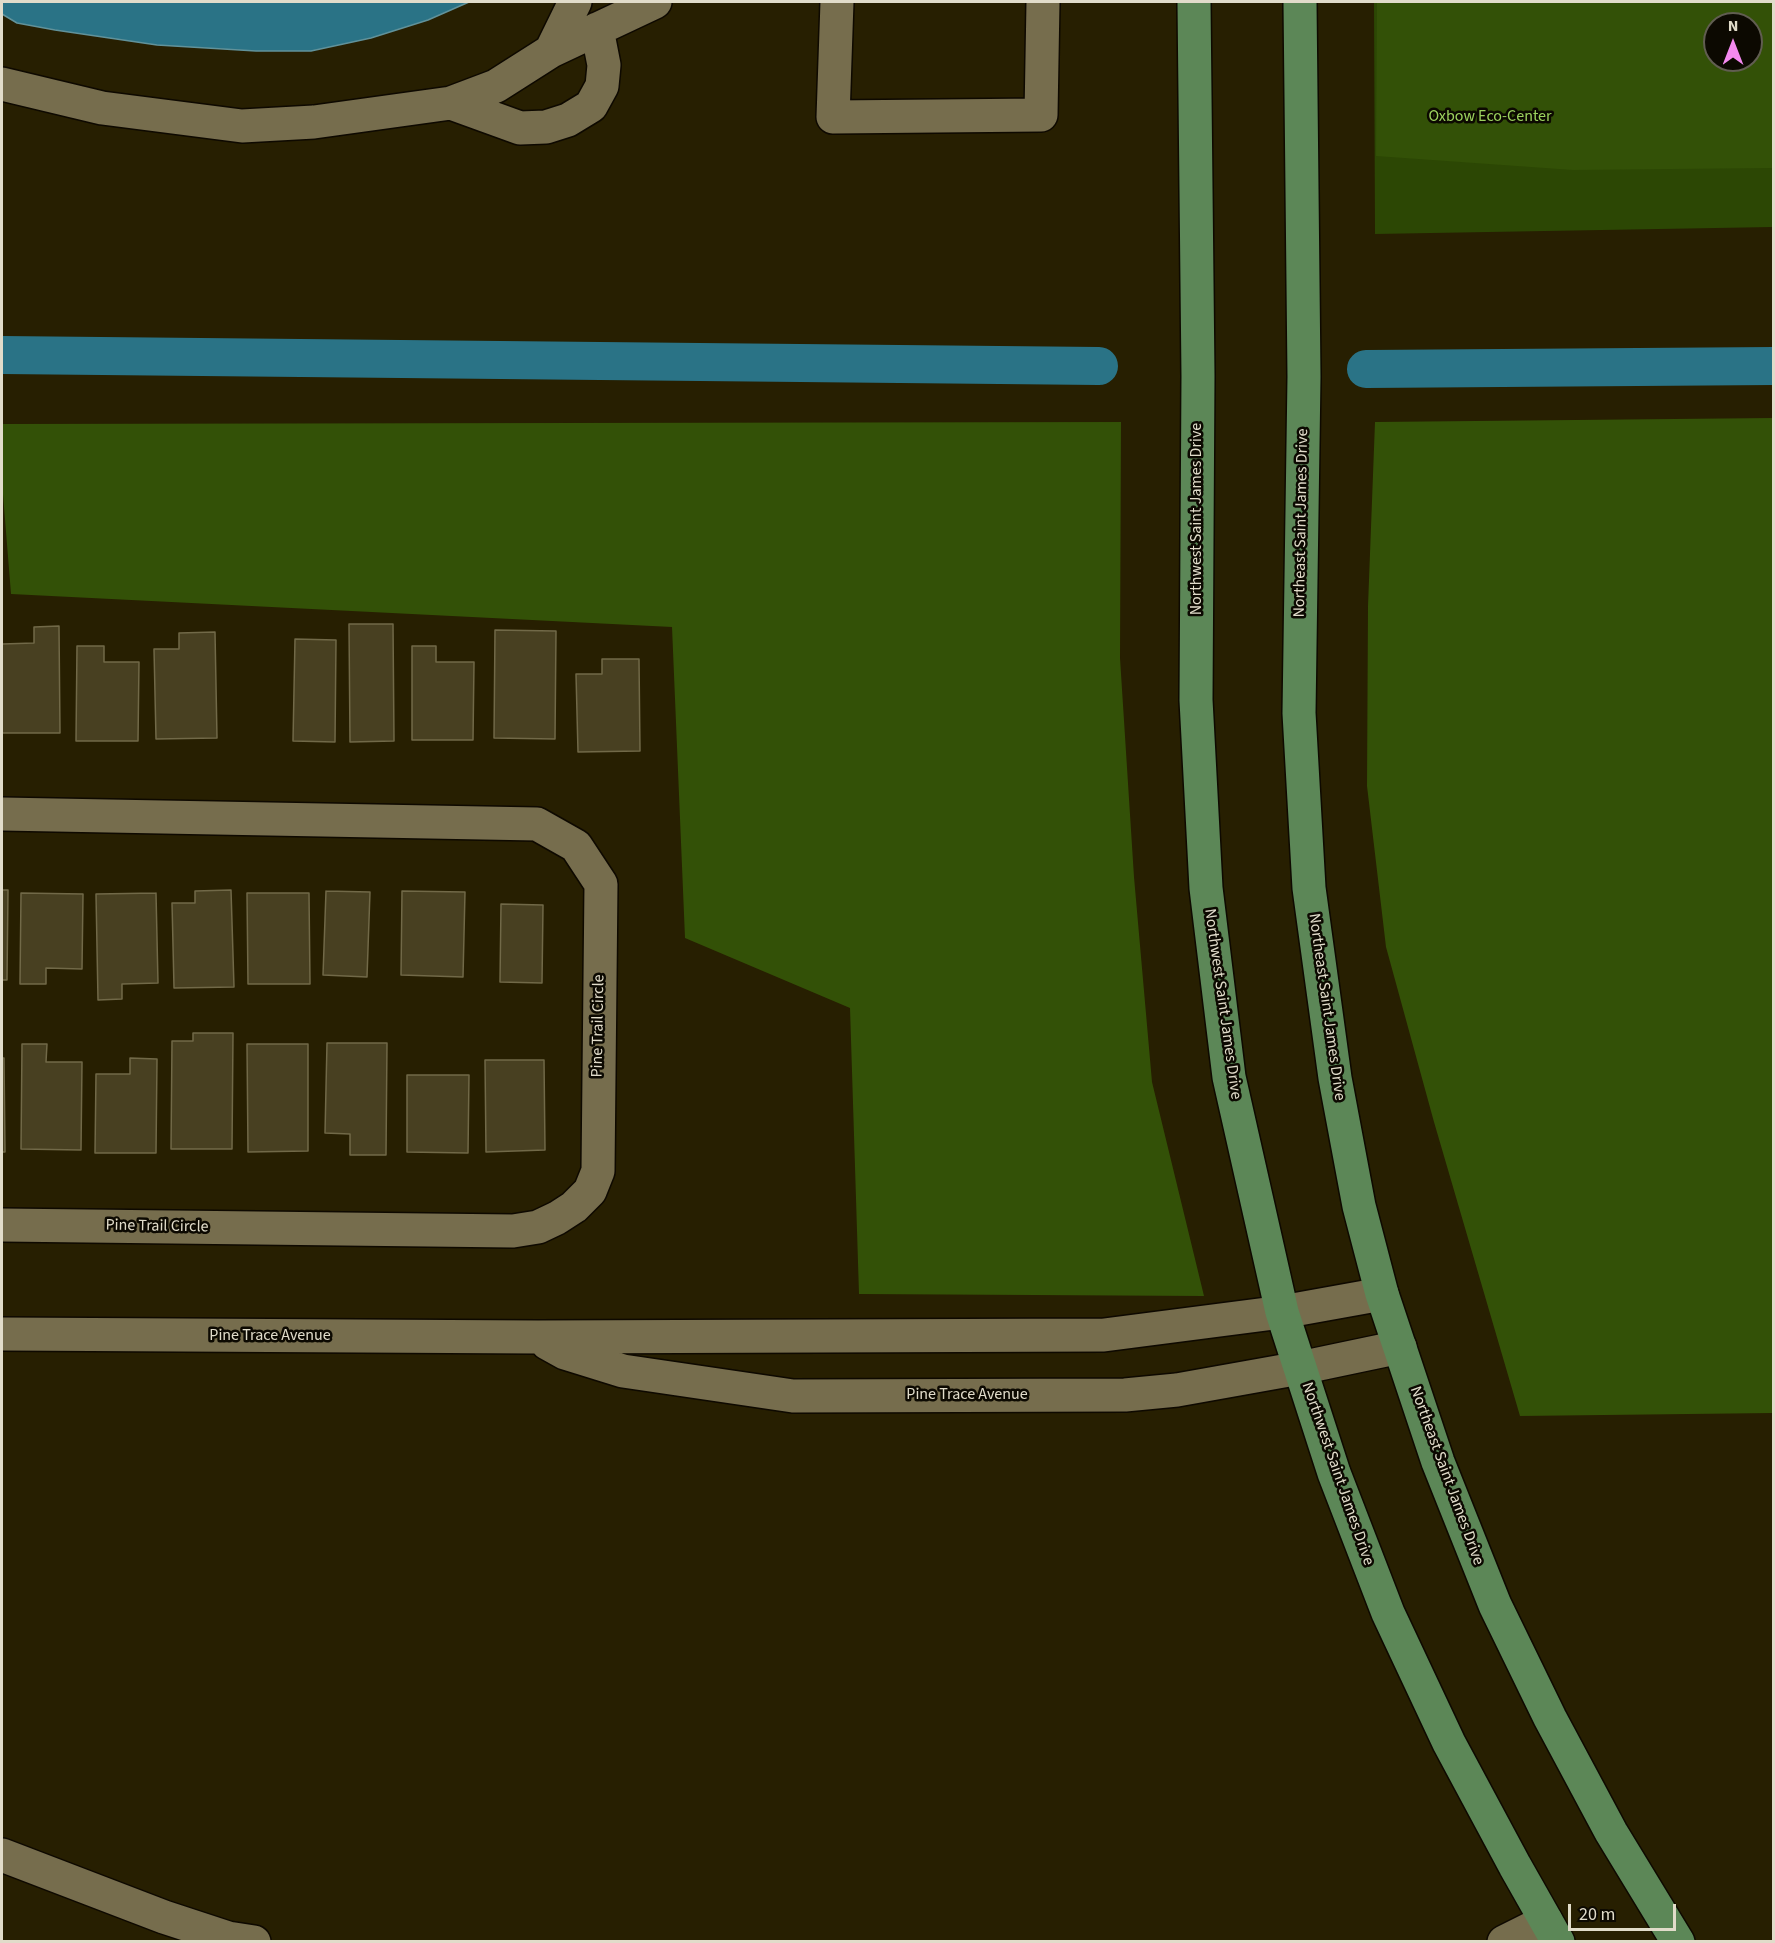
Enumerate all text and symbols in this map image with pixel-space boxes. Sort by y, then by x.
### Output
north arrow [1703,12,1763,72]
text: N [1728,15,1738,37]
park label: Oxbow Eco-Center [1428,107,1552,127]
street label: Northwest Saint James Drive [1187,423,1207,615]
street label: Northeast Saint James Drive [1291,428,1313,618]
street label: Northwest Saint James Drive [1199,907,1245,1101]
street label: Northeast Saint James Drive [1303,912,1349,1102]
street label: Pine Trail Circle [589,974,609,1078]
street label: Pine Trail Circle [105,1217,209,1237]
street label: Pine Trace Avenue [209,1326,331,1346]
street label: Northwest Saint James Drive [1297,1380,1377,1568]
street label: Northeast Saint James Drive [1405,1384,1487,1568]
street label: Pine Trace Avenue [906,1385,1028,1405]
scale bar [1571,1892,1679,1930]
text: 20 m [1579,1902,1615,1927]

